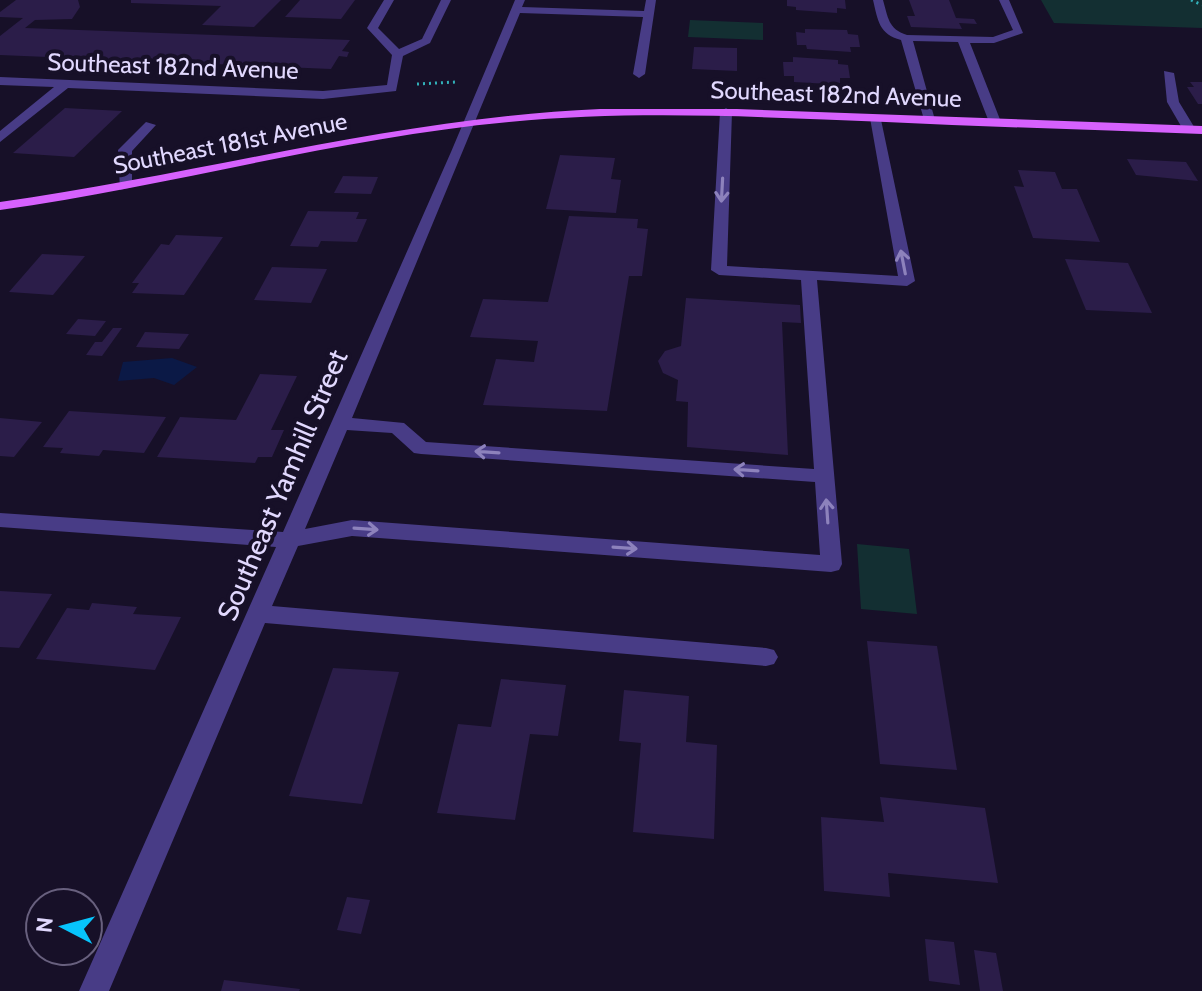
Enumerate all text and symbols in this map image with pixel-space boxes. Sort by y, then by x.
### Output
street label: Southeast 182nd Avenue [47,47,299,85]
street label: Southeast 182nd Avenue [710,75,962,113]
street label: Southeast 181st Avenue [110,106,350,180]
one-way arrow [715,176,730,203]
one-way arrow [895,250,910,275]
street label: Southeast Yamhill Street [210,345,354,625]
one-way arrow [474,444,501,459]
one-way arrow [734,462,760,477]
one-way arrow [819,498,834,524]
one-way arrow [352,522,379,537]
one-way arrow [611,541,638,556]
north arrow [24,887,104,967]
text: N [30,916,59,934]

